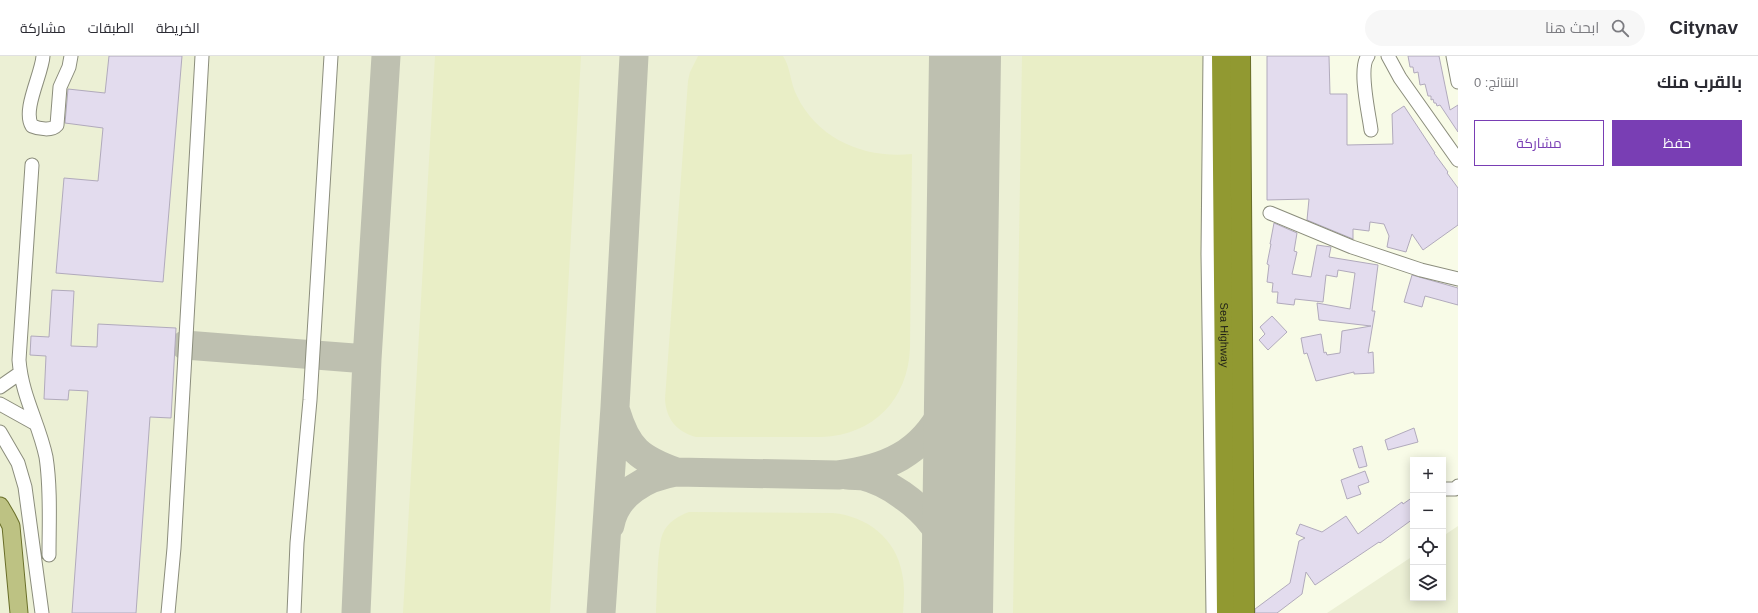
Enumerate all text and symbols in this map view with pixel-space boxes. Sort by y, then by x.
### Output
search box [1365,10,1645,46]
icon: search [1609,17,1631,39]
text: Citynav [1669,17,1738,38]
text: ابحث هنا [1545,19,1599,36]
text: مشاركة [20,20,66,36]
text: الطبقات [88,20,134,36]
text: الخريطة [156,20,200,36]
text: بالقرب منك [1657,73,1742,92]
text: النتائج: 0 [1474,75,1519,90]
button: مشاركة [1474,120,1604,166]
button: حفظ [1612,120,1742,166]
street label: Sea Highway [1218,302,1231,368]
map controls [1410,457,1446,601]
button: + [1410,457,1446,493]
button: − [1410,493,1446,529]
button: locate [1410,529,1446,565]
button: layers [1410,565,1446,601]

